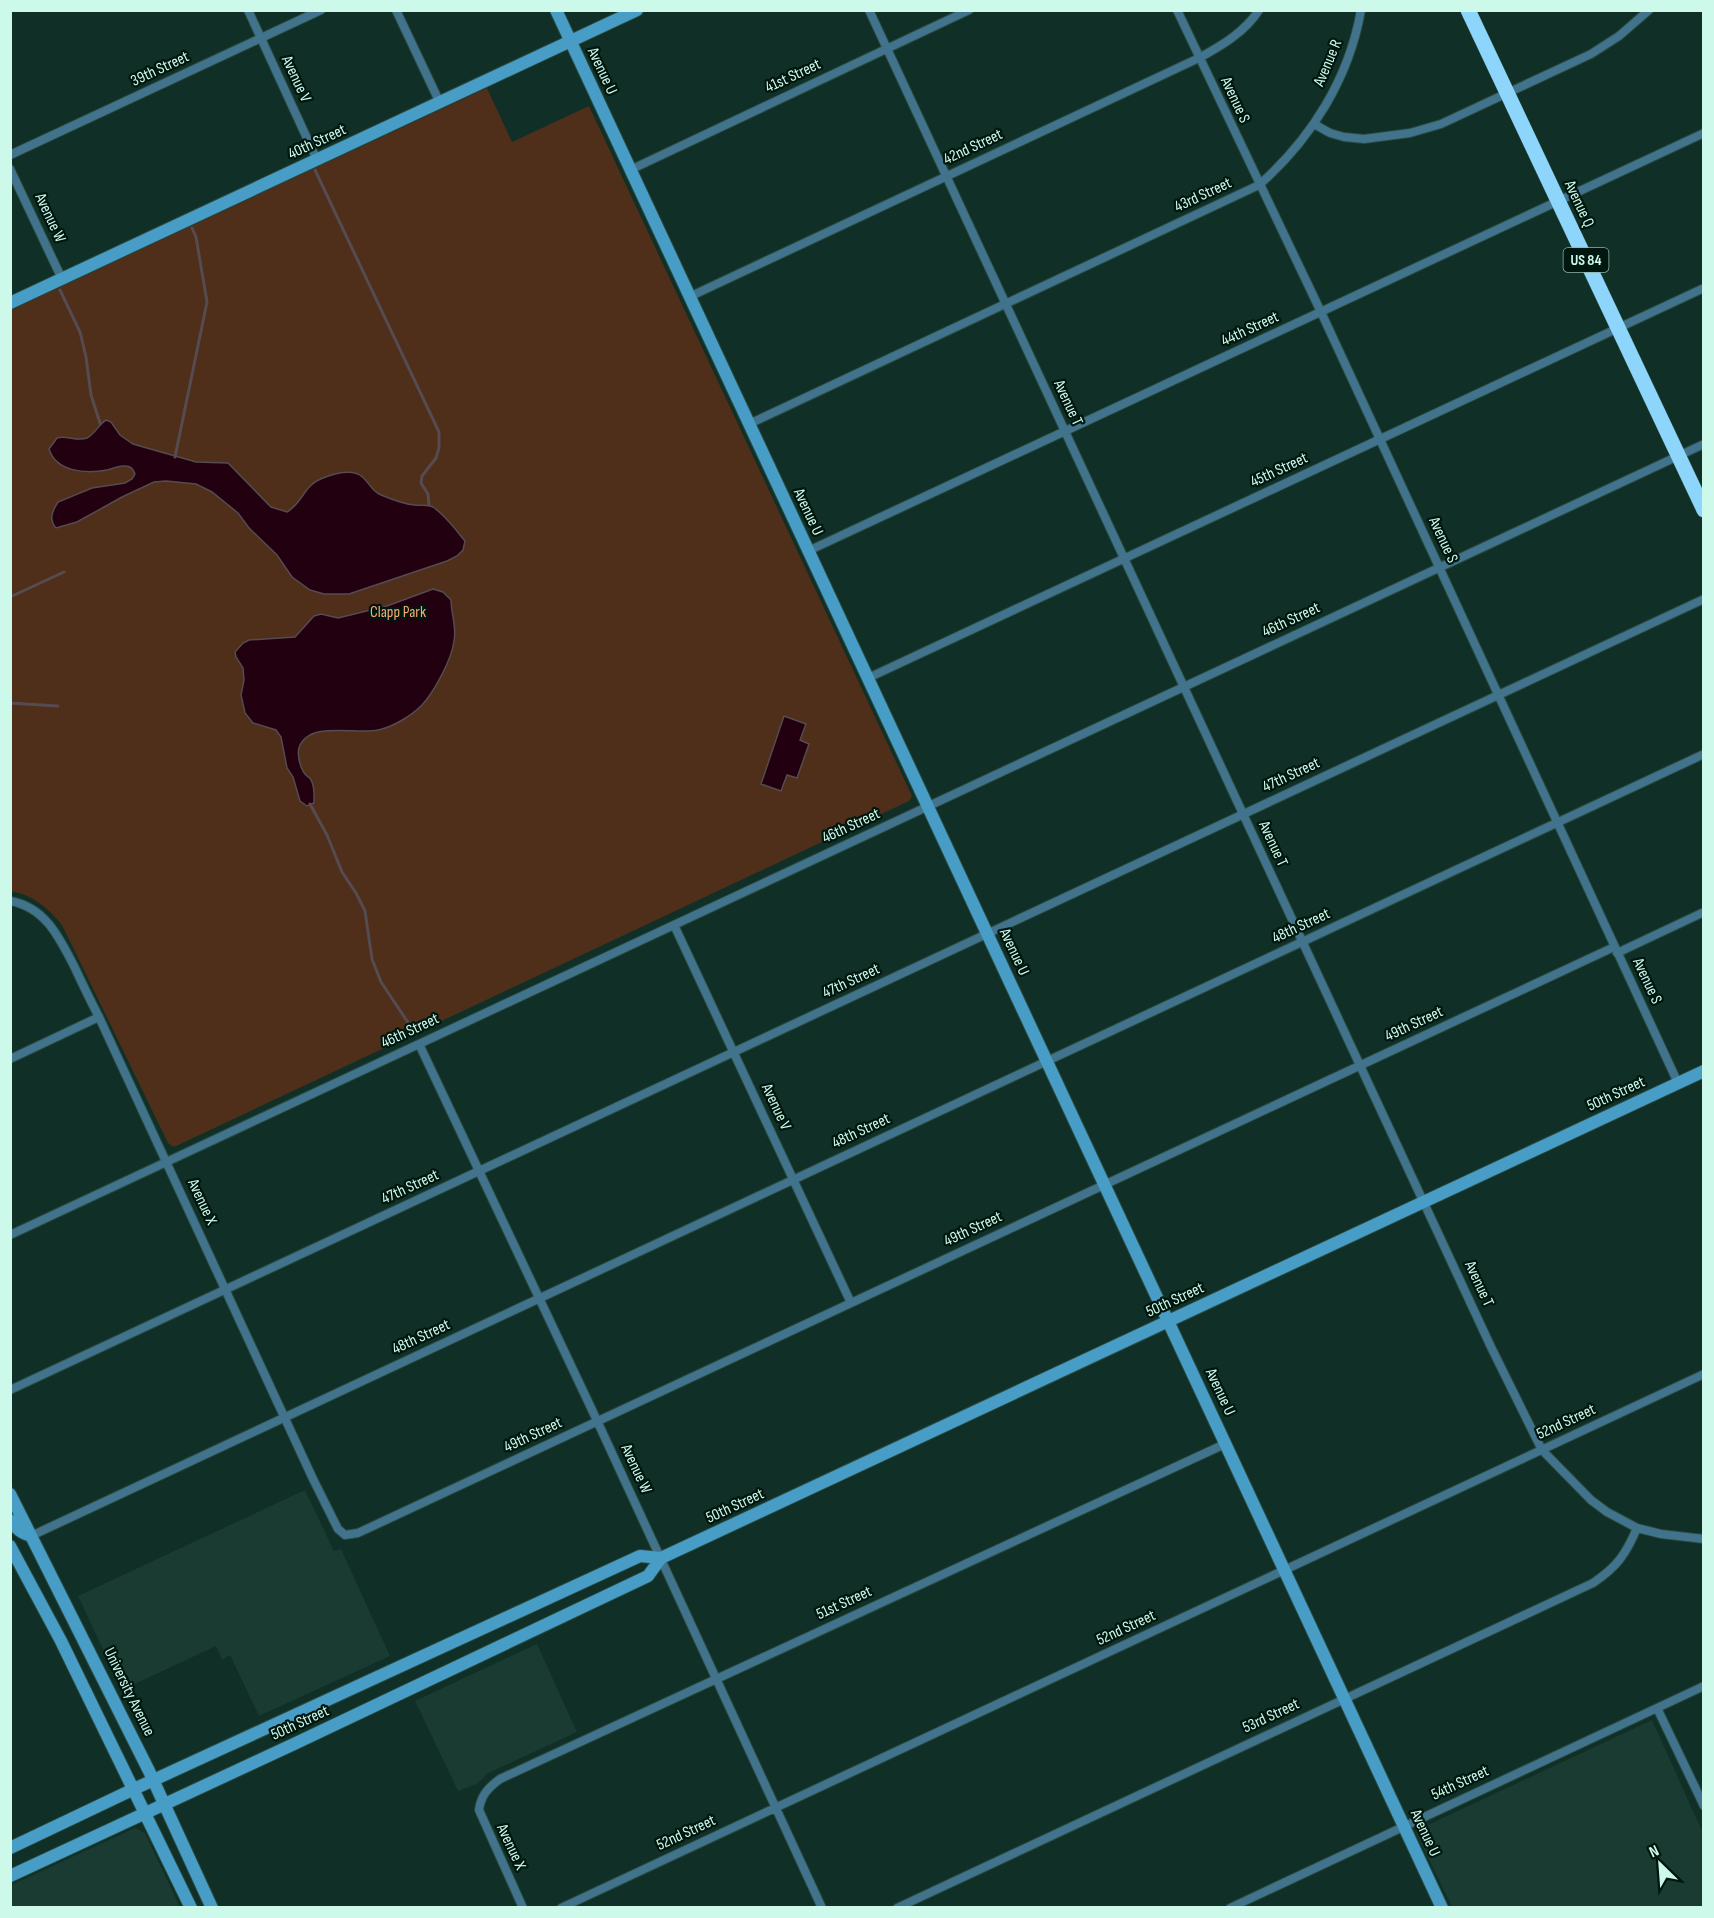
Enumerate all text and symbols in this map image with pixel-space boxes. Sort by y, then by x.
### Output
street label: Avenue R [1309,37,1346,90]
street label: Avenue U [582,44,621,97]
street label: 39th Street [128,47,192,91]
street label: Avenue V [277,52,315,106]
street label: 41st Street [762,55,824,97]
street label: Avenue S [1216,73,1254,126]
street label: 40th Street [285,120,349,164]
street label: 42nd Street [940,125,1006,169]
street label: 43rd Street [1171,174,1235,216]
street label: Avenue Q [1559,177,1598,231]
street label: Avenue W [30,189,70,246]
road number: US 84 [1564,248,1608,272]
street label: 44th Street [1218,307,1282,351]
street label: Avenue T [1049,376,1087,429]
street label: 45th Street [1247,448,1311,492]
street label: Avenue U [788,485,827,538]
street label: Avenue S [1424,513,1462,566]
street label: 46th Street [1259,598,1323,642]
park label: Clapp Park [370,603,426,622]
street label: 47th Street [1259,753,1323,797]
street label: 46th Street [819,804,883,848]
street label: Avenue T [1254,817,1292,870]
street label: 48th Street [1269,904,1333,948]
street label: Avenue U [994,925,1033,978]
street label: Avenue S [1628,954,1666,1007]
street label: 47th Street [819,959,883,1003]
street label: 49th Street [1382,1002,1446,1046]
street label: 46th Street [378,1009,442,1053]
street label: 50th Street [1584,1072,1648,1116]
street label: Avenue V [757,1080,795,1134]
street label: 48th Street [829,1109,893,1153]
street label: 47th Street [378,1165,442,1209]
street label: Avenue X [183,1175,221,1228]
street label: 49th Street [941,1207,1005,1251]
street label: Avenue T [1460,1257,1498,1310]
street label: 50th Street [1143,1278,1207,1322]
street label: 48th Street [389,1315,453,1359]
street label: Avenue U [1200,1365,1239,1418]
street label: 52nd Street [1534,1400,1599,1444]
street label: 49th Street [501,1413,565,1457]
street label: Avenue W [616,1440,656,1497]
street label: 50th Street [703,1484,767,1528]
street label: 51st Street [813,1582,875,1624]
street label: 52nd Street [1094,1606,1159,1650]
street label: University Avenue [99,1645,159,1739]
street label: 53rd Street [1240,1695,1303,1737]
street label: 50th Street [268,1701,332,1745]
street label: 54th Street [1428,1761,1492,1805]
street label: Avenue U [1405,1806,1444,1859]
street label: 52nd Street [654,1811,719,1855]
street label: Avenue X [492,1820,530,1873]
north arrow [1630,1834,1690,1894]
text: N [1646,1841,1662,1862]

